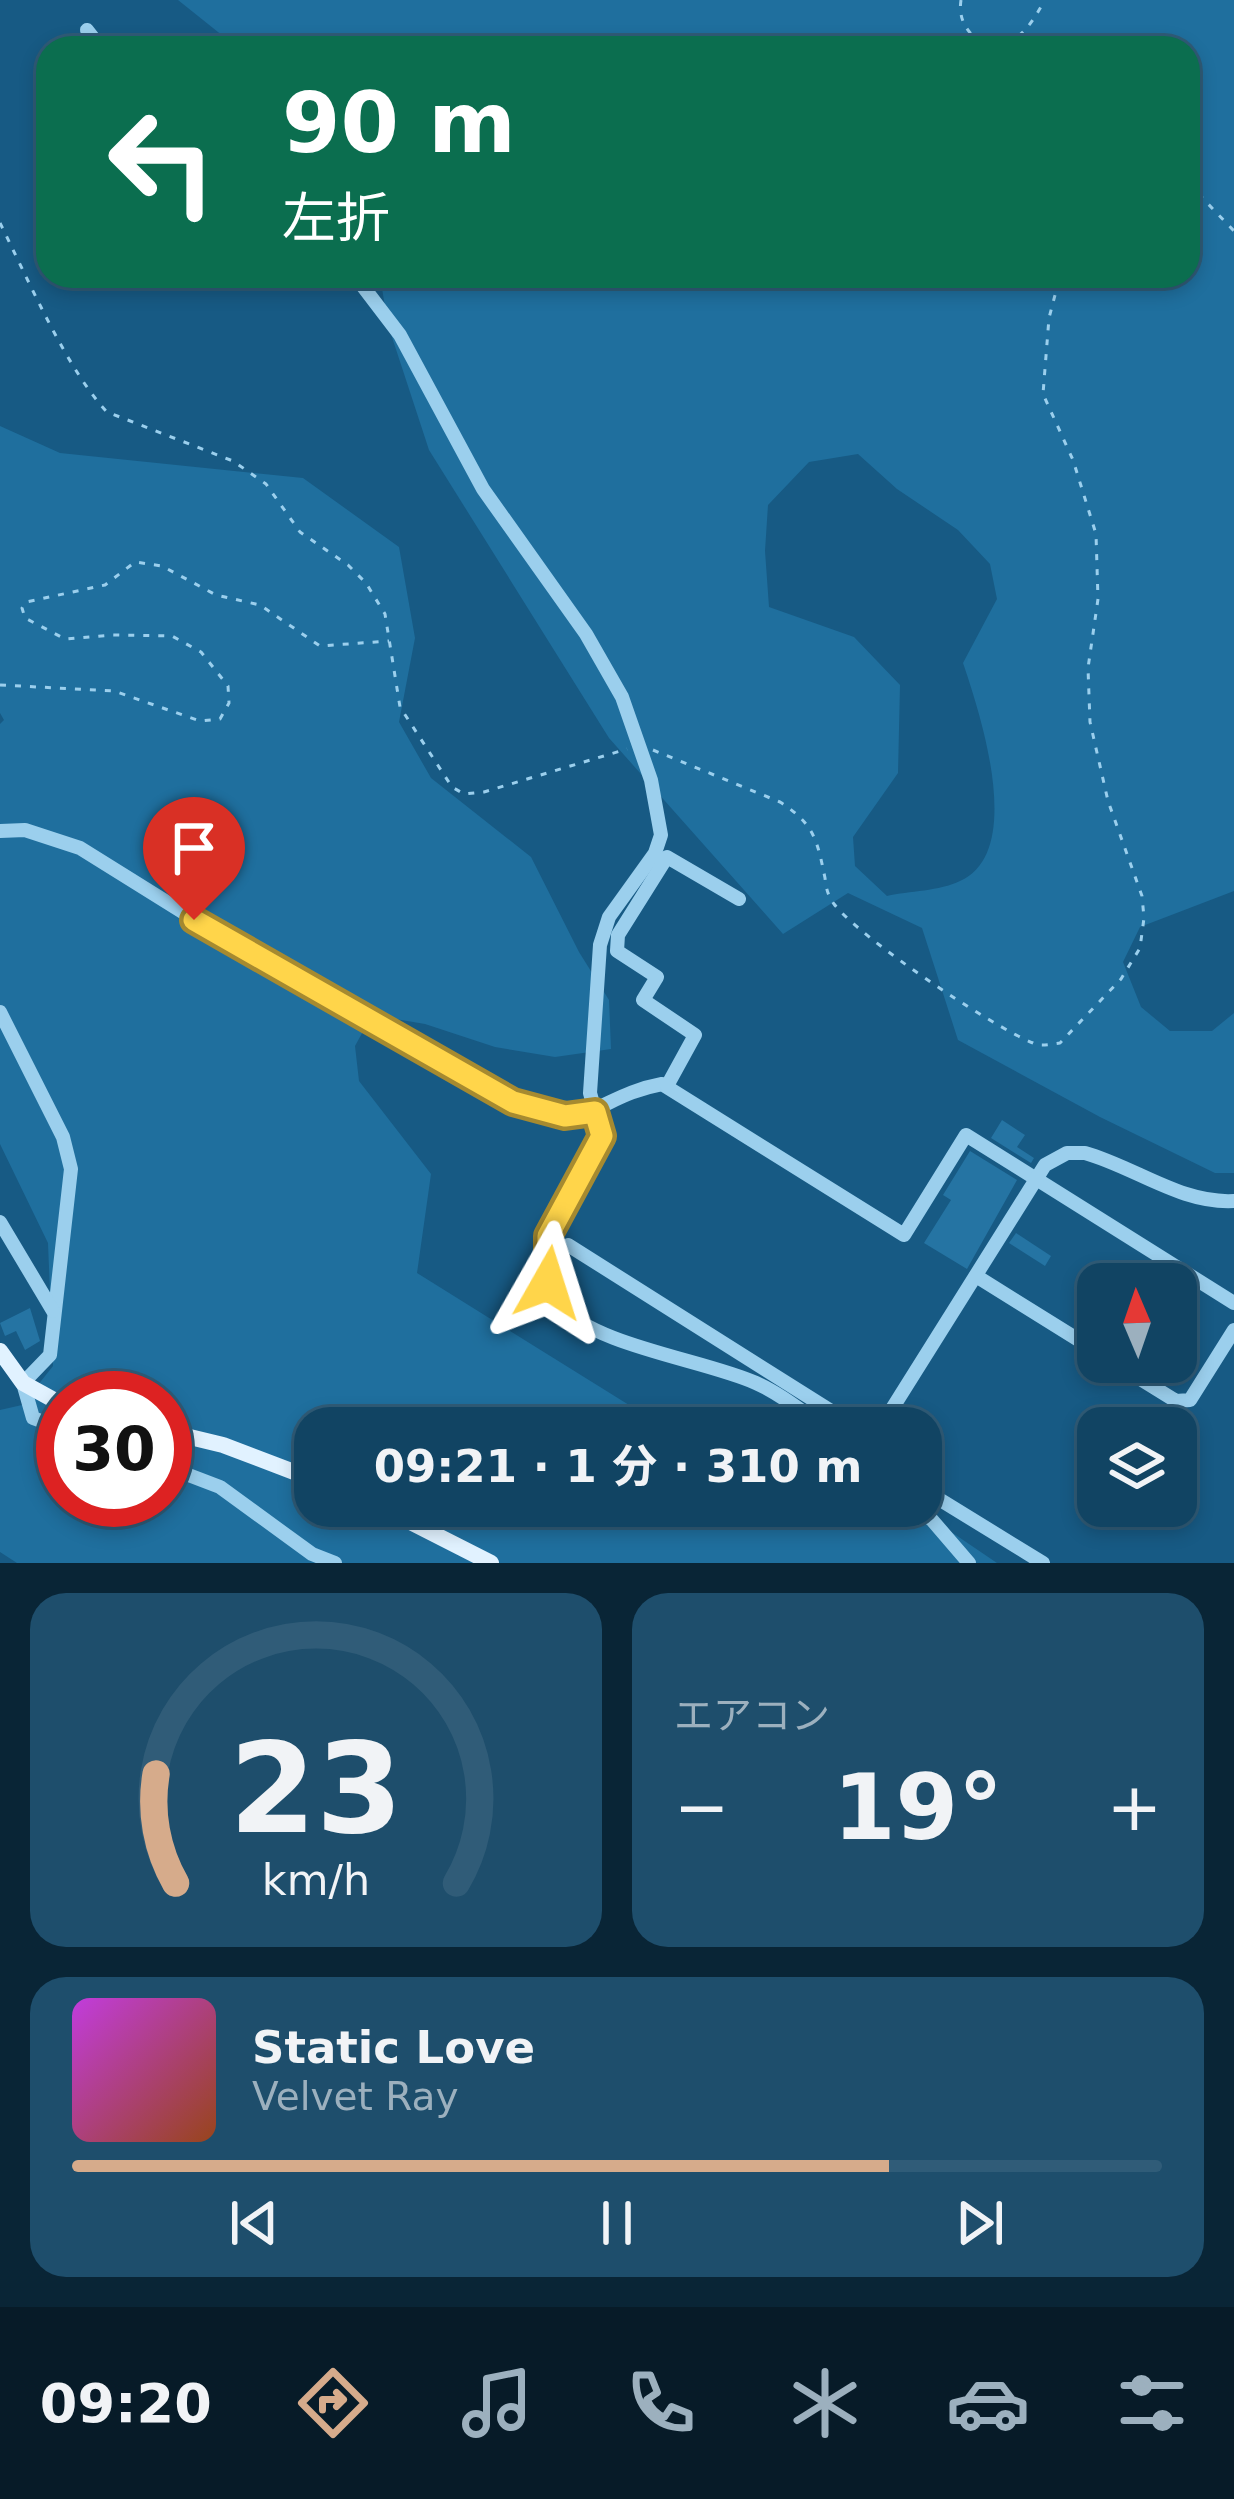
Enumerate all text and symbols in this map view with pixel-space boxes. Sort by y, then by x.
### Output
text: 90 m [282,74,516,172]
icon: left [84,84,240,240]
text: 左折 [282,187,390,250]
pin [143,797,245,920]
icon: arrive [161,815,227,881]
position arrow [485,1220,611,1346]
north arrow [1077,1263,1197,1383]
map controls [1077,1263,1197,1527]
speed limit sign: 30 [36,1371,192,1527]
button: layers [1077,1407,1197,1527]
text: 09:21 · 1 分 · 310 m [374,1440,862,1493]
text: エアコン [674,1693,830,1738]
text: 23 [229,1716,403,1861]
text: 19° [833,1755,1003,1860]
text: − [674,1769,729,1846]
text: + [1107,1769,1162,1846]
text: km/h [262,1855,370,1905]
text: Static Love [252,2021,535,2074]
text: Velvet Ray [252,2074,458,2119]
icon: previous [221,2190,287,2256]
icon: pause [584,2190,650,2256]
icon: next [947,2190,1013,2256]
icon: directions [291,2361,375,2445]
icon: music [455,2361,539,2445]
icon: phone [619,2361,703,2445]
icon: climate [783,2361,867,2445]
icon: car [946,2361,1030,2445]
icon: filters [1110,2361,1194,2445]
text: 09:20 [40,2372,212,2435]

